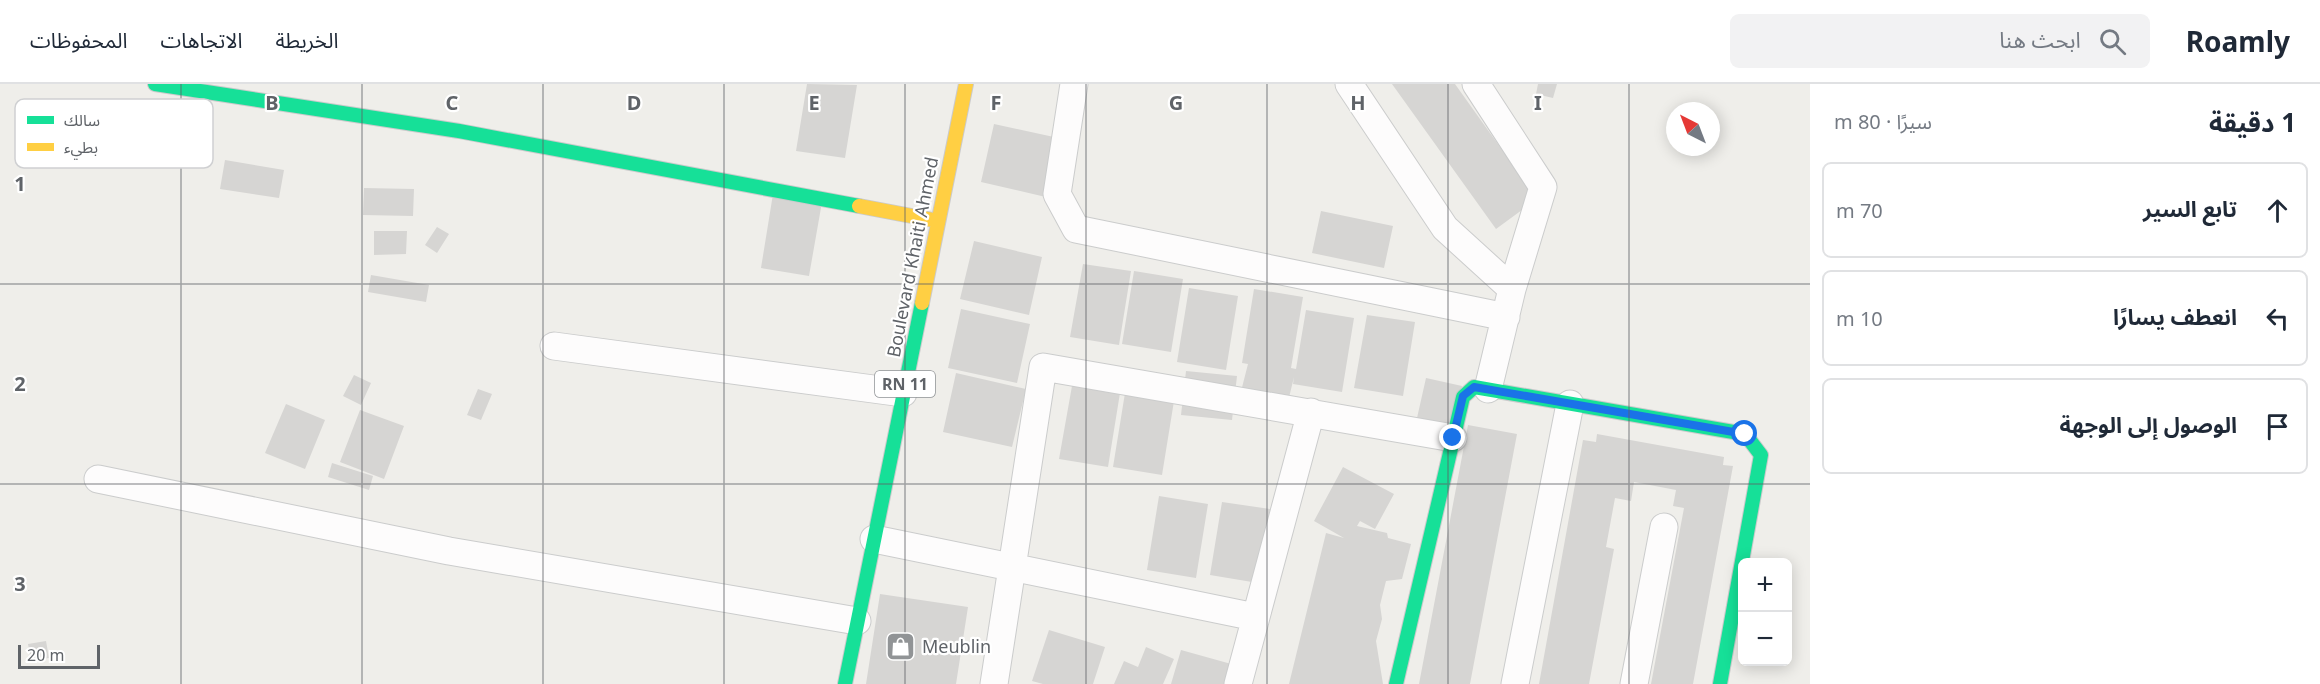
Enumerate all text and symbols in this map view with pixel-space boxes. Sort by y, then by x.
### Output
search box [1730,14,2150,68]
text: Roamly [2186,22,2290,60]
text: ابحث هنا [1999,24,2081,54]
icon: search [2096,25,2129,58]
text: المحفوظات [30,26,127,54]
text: الاتجاهات [160,26,242,54]
text: الخريطة [275,26,338,54]
text: B [265,89,279,116]
text: C [446,89,459,116]
text: D [627,89,641,116]
text: E [808,89,820,116]
text: F [991,89,1001,116]
text: G [1169,89,1183,116]
text: H [1350,89,1366,116]
text: I [1534,89,1542,116]
legend [15,99,213,168]
north arrow [1666,102,1720,156]
text: 1 دقيقة [2209,104,2296,140]
text: سيرًا · 80 m [1834,108,1932,135]
text: سالك [64,109,100,131]
text: بطيء [64,136,98,160]
street label: Boulevard Khaiti Ahmed [881,155,943,359]
text: 1 [14,170,26,197]
text: تابع السير [2143,193,2237,223]
icon: ahead [2261,194,2294,227]
text: 70 m [1836,197,1883,224]
text: انعطف يسارًا [2113,301,2237,331]
icon: left [2261,302,2294,335]
text: 10 m [1836,305,1883,332]
text: 2 [14,370,26,397]
road number: RN 11 [875,371,935,397]
text: الوصول إلى الوجهة [2059,409,2237,439]
icon: arrive [2261,410,2294,443]
route start [1731,420,1757,446]
route end [1439,424,1465,450]
map controls [1738,558,1792,666]
button: + [1738,558,1792,612]
text: 3 [14,570,26,597]
button: − [1738,612,1792,666]
shop icon: Meublin [885,630,917,662]
place label: Meublin [922,634,991,658]
scale bar [18,642,100,670]
text: 20 m [27,644,64,666]

